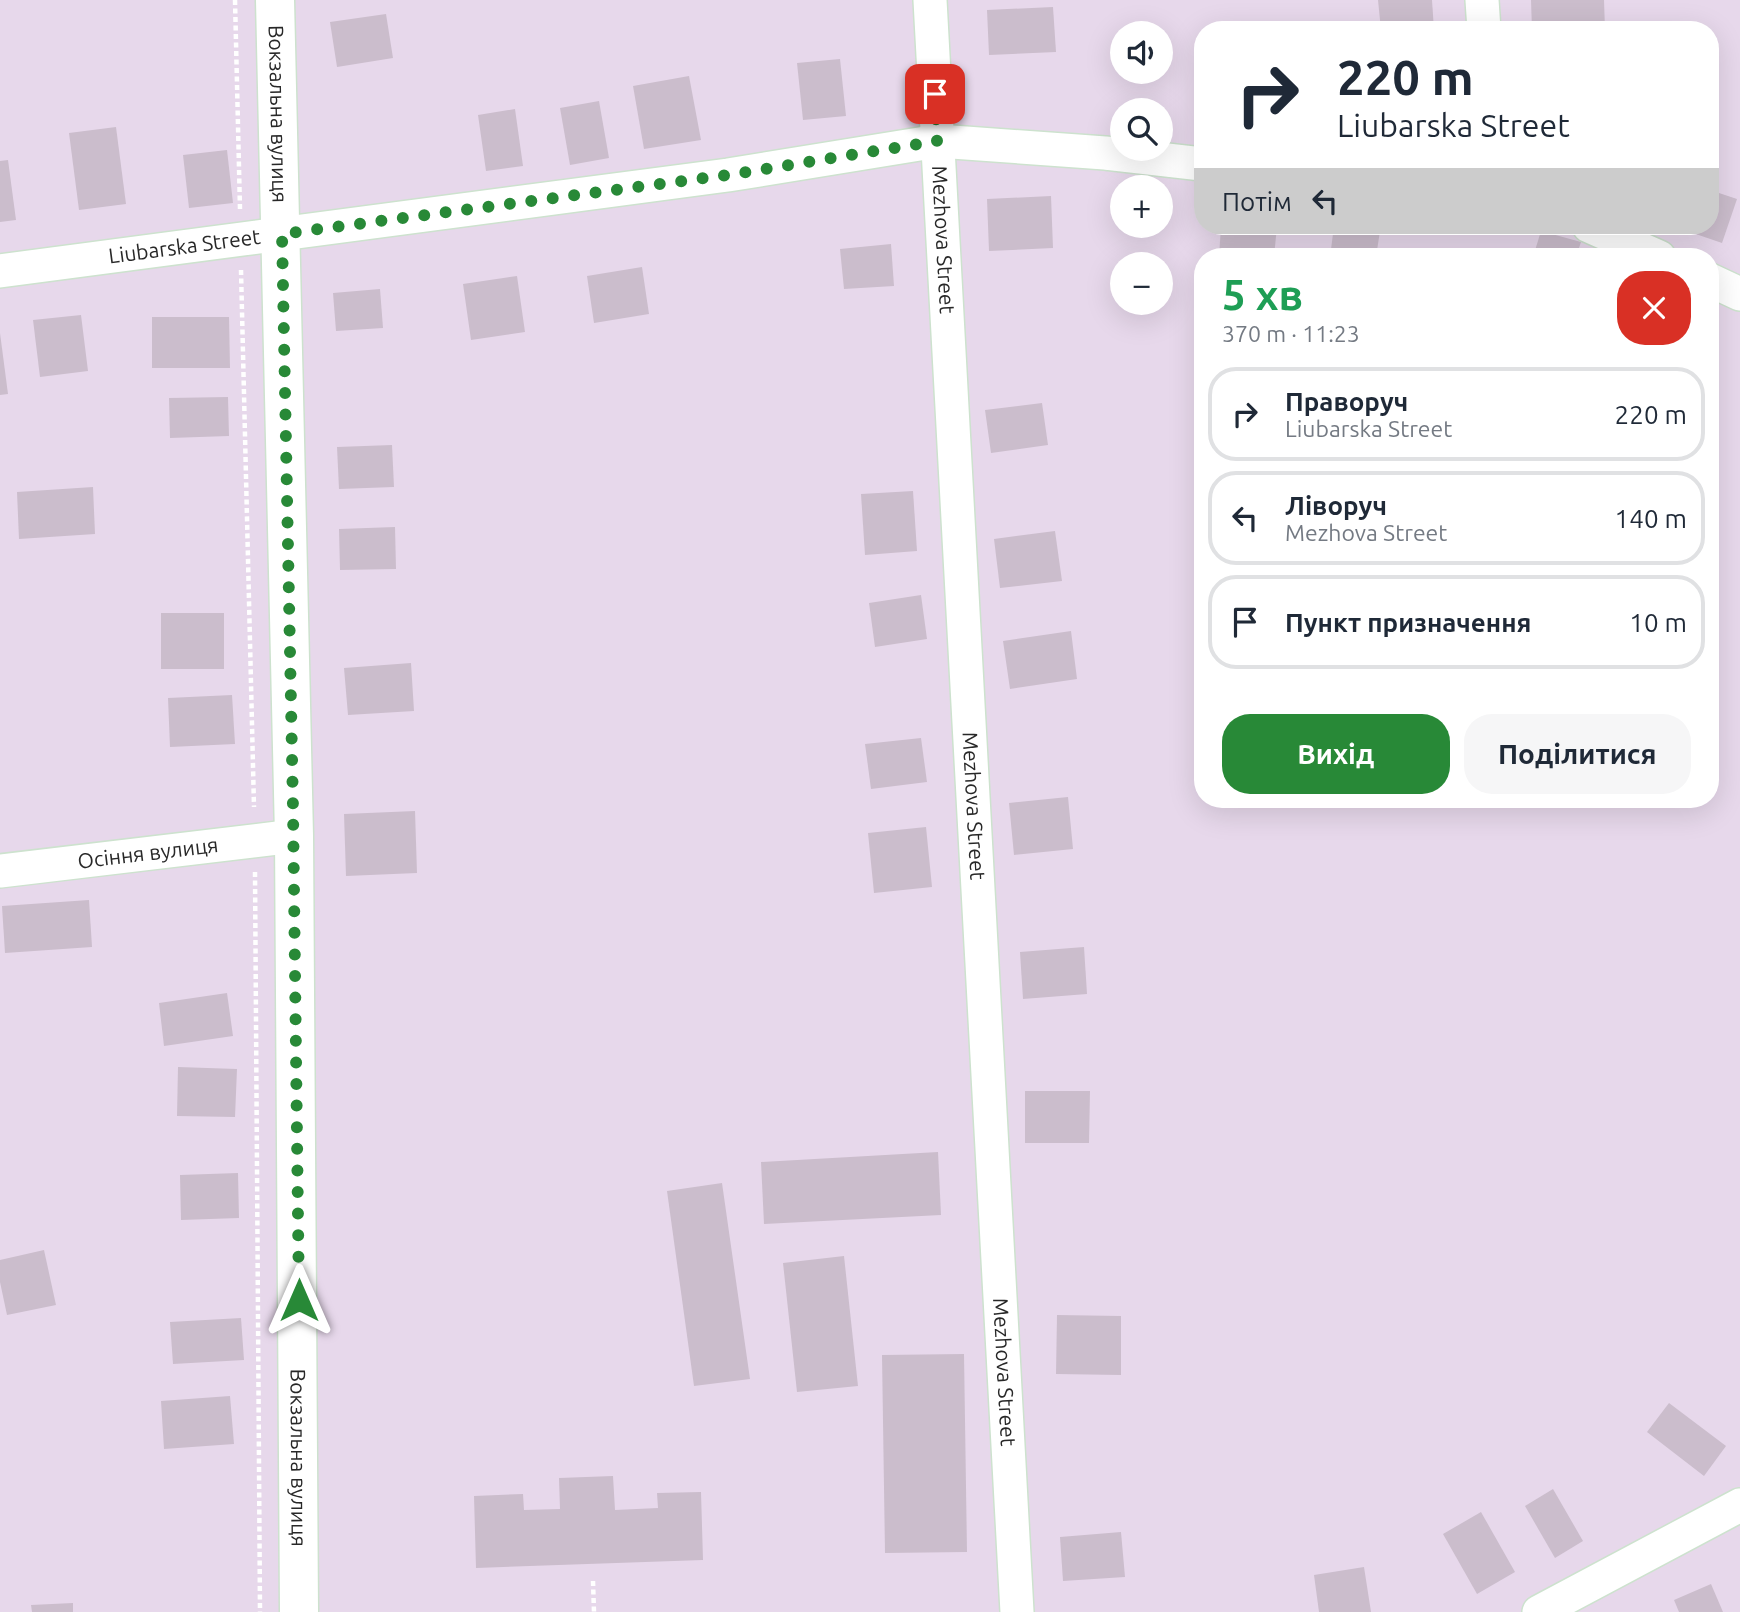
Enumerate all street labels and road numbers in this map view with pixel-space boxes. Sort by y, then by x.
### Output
street label: Вокзальна вулиця [265,25,293,203]
street label: Mezhova Street [928,165,960,314]
street label: Liubarska Street [107,224,262,268]
street label: Mezhova Street [959,731,990,880]
street label: Осіння вулиця [76,832,219,873]
street label: Mezhova Street [989,1297,1021,1447]
street label: Вокзальна вулиця [286,1369,312,1547]

